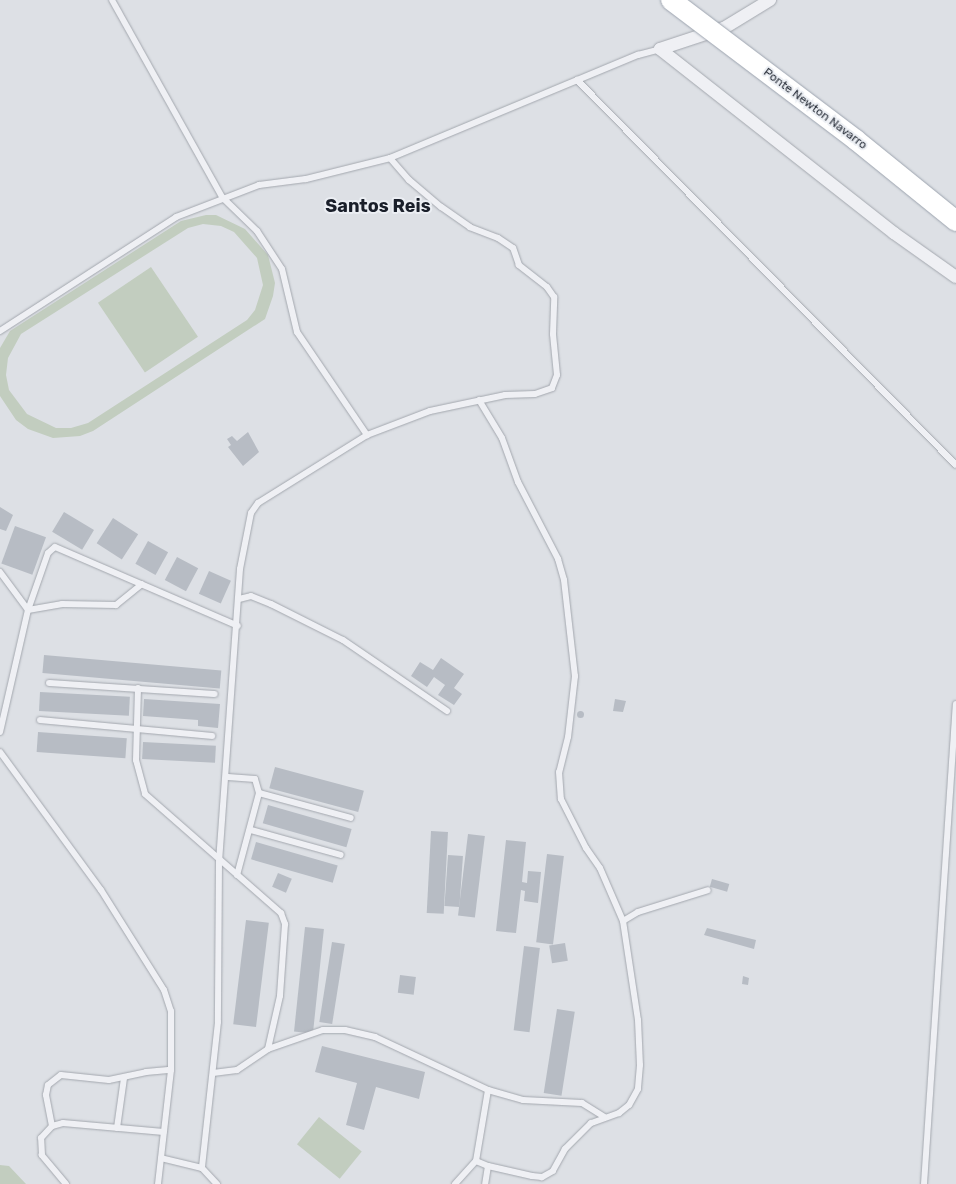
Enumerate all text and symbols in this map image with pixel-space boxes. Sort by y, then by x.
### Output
street label: Ponte Newton Navarro [760,65,870,153]
district label: Santos Reis [325,195,431,217]

